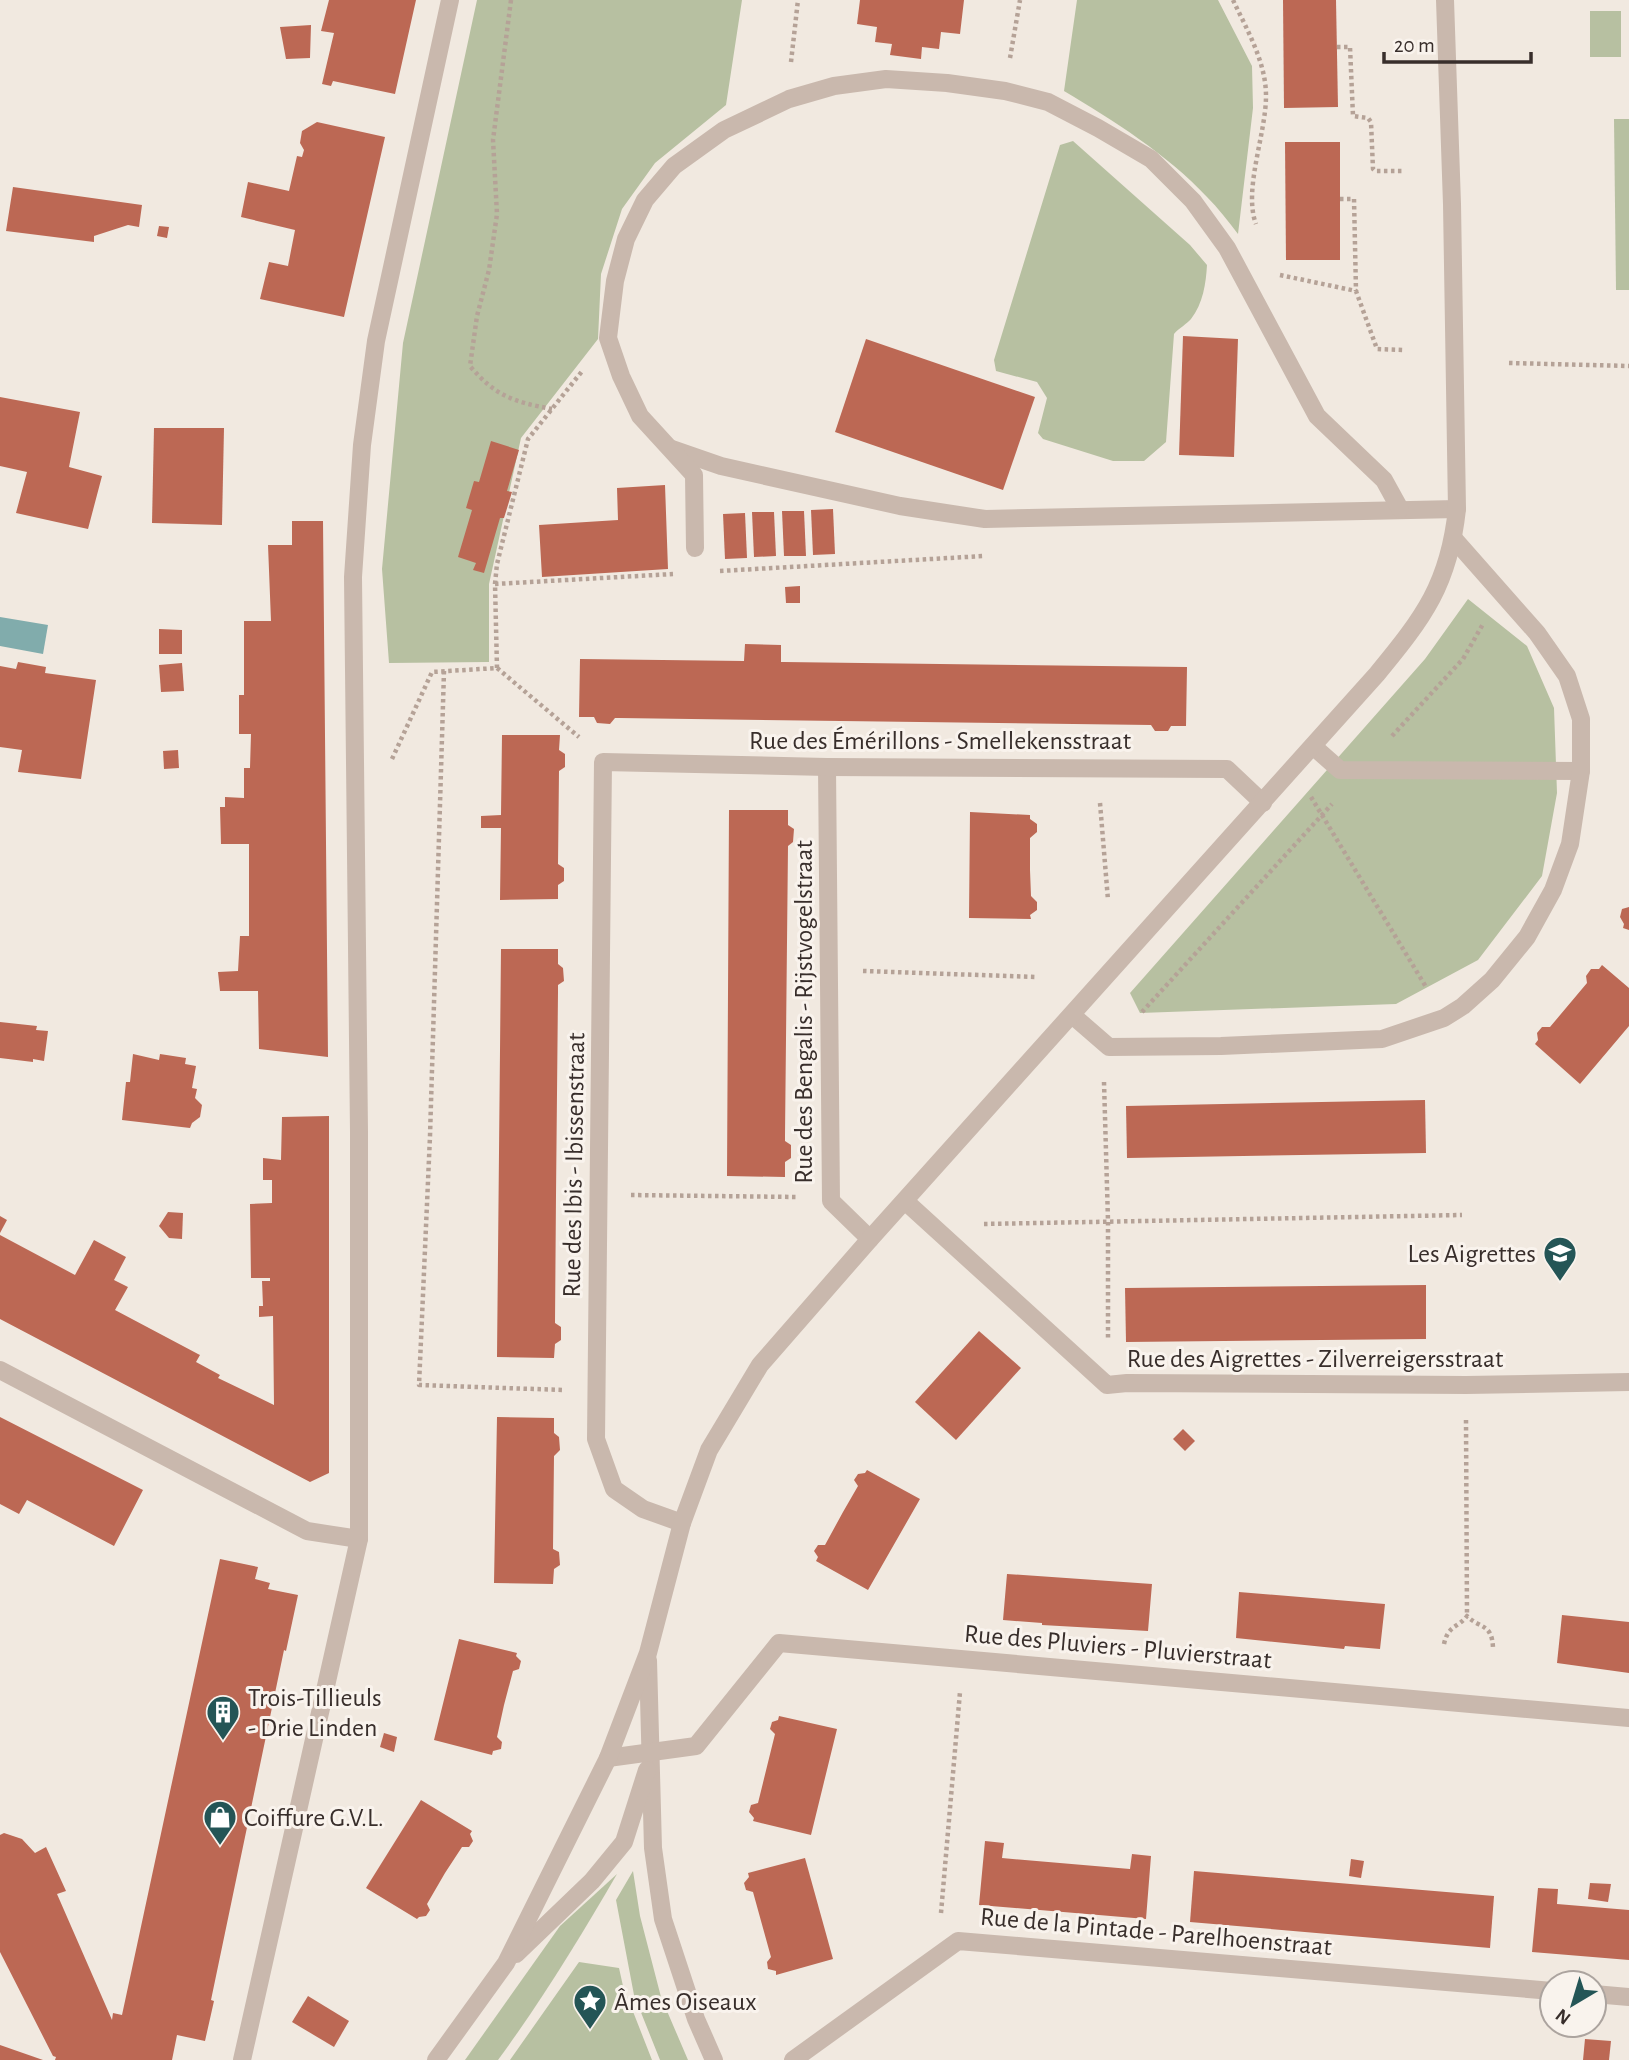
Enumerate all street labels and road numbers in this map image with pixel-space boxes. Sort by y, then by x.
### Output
street label: Rue des Émérillons - Smellekensstraat [749,726,1131,754]
street label: Rue des Bengalis - Rijstvogelstraat [791,840,817,1184]
street label: Rue des Ibis - Ibissenstraat [559,1032,589,1298]
street label: Rue des Aigrettes - Zilverreigersstraat [1127,1346,1503,1372]
street label: Rue des Pluviers - Pluvierstraat [963,1621,1273,1673]
street label: Rue de la Pintade - Parelhoenstraat [979,1904,1333,1960]

